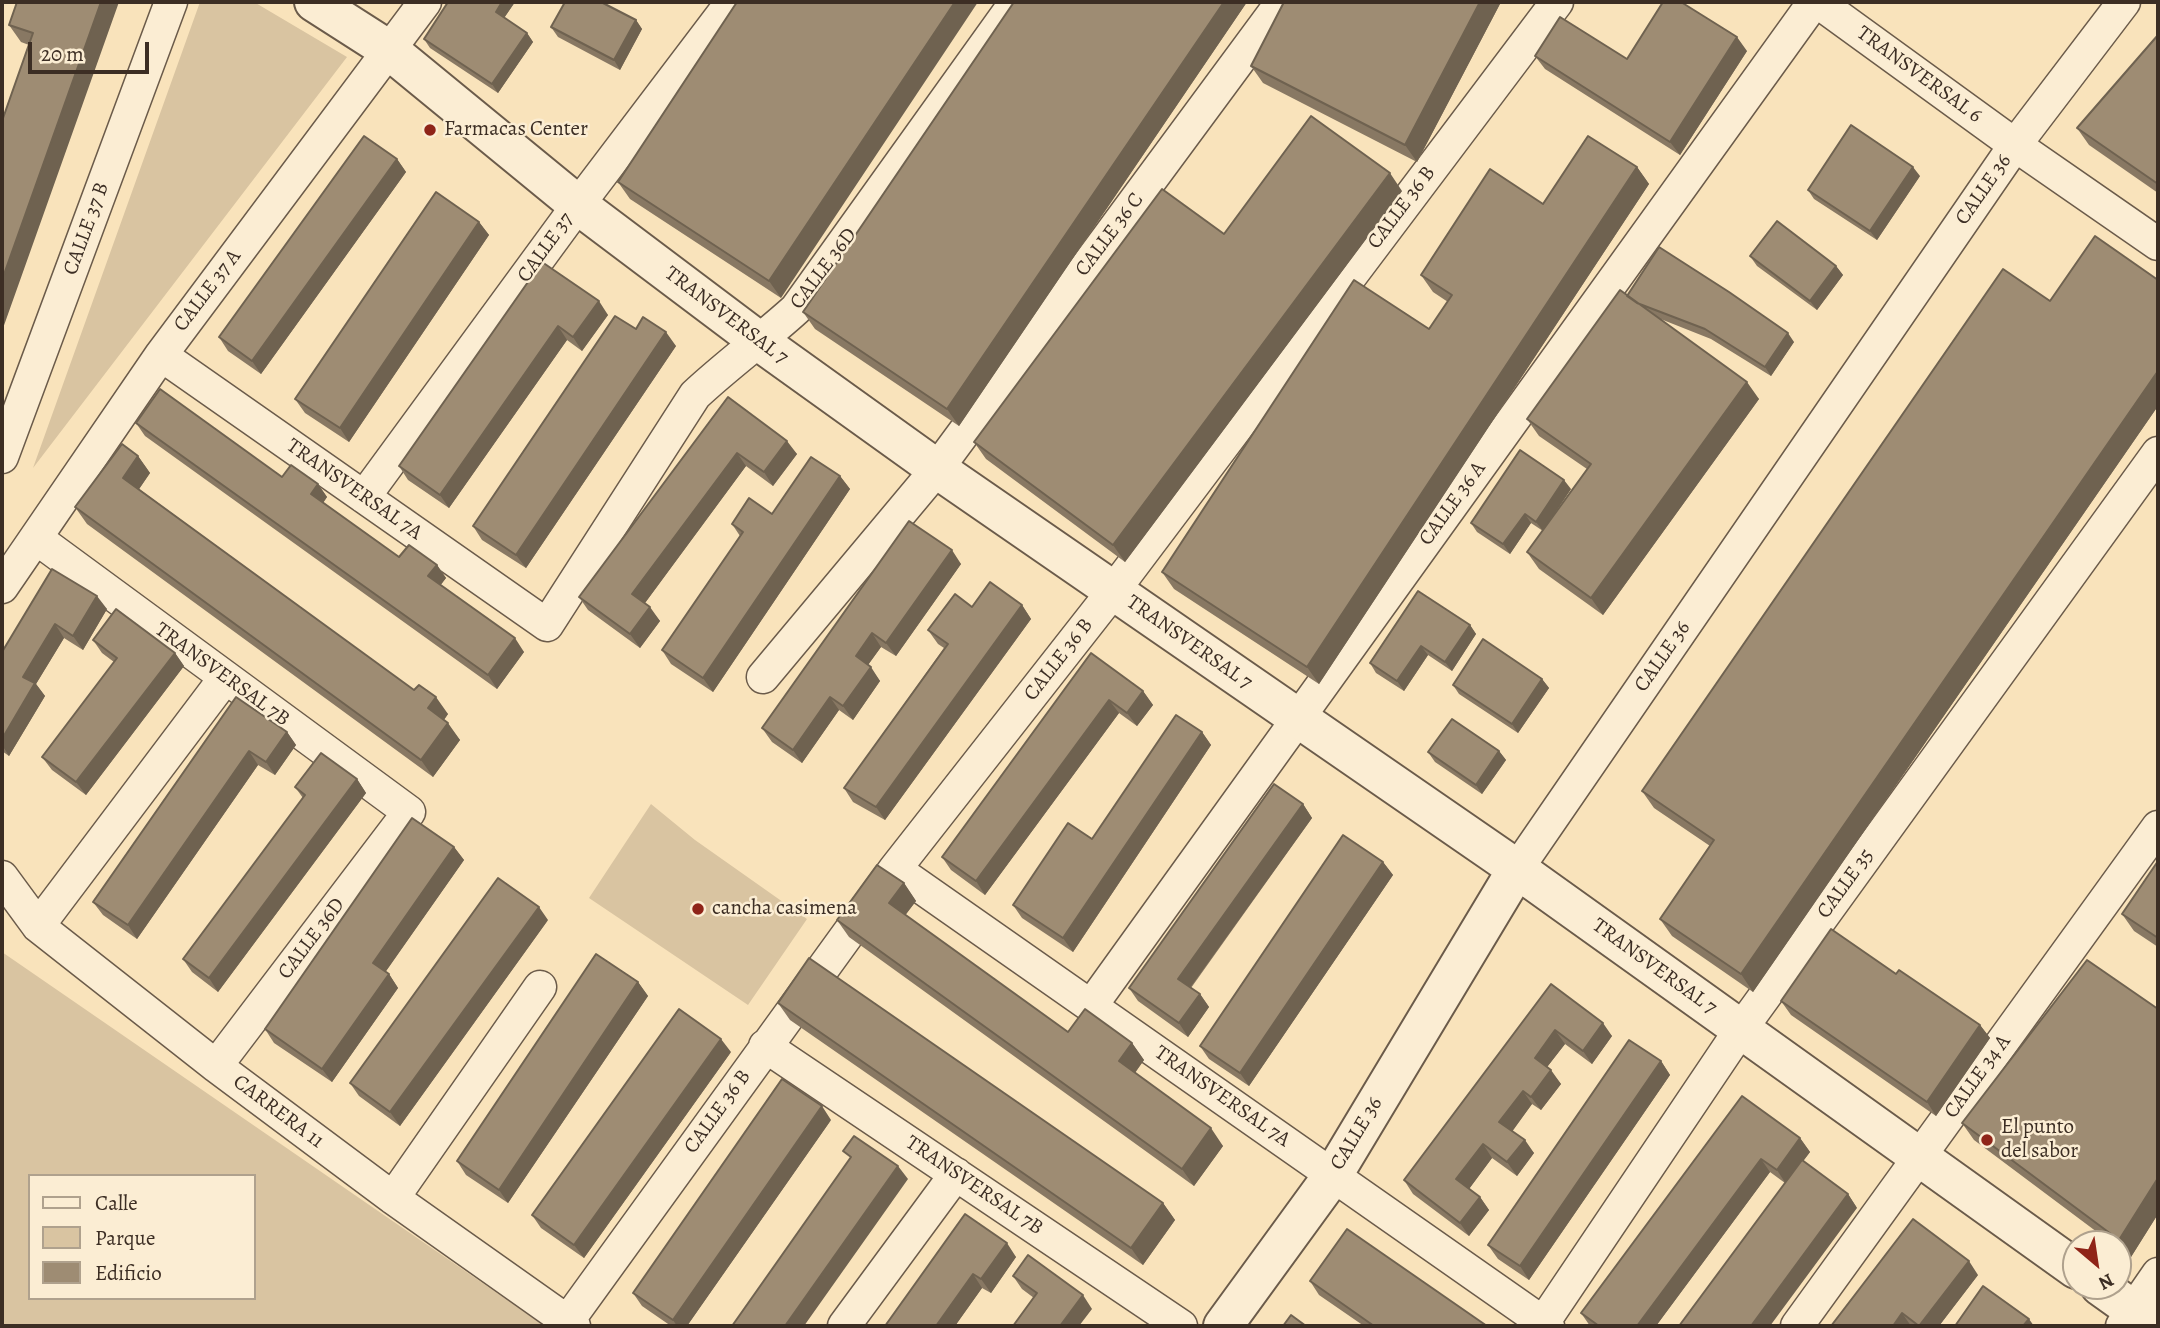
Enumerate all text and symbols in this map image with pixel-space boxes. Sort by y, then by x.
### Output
street label: TRANSVERSAL 6 [1851,21,1987,129]
scale bar [32,28,152,72]
text: 20 m [41,40,84,68]
place label: Farmacas Center [444,117,588,143]
marker: Farmacas Center [422,122,438,138]
street label: CALLE 36 [1950,150,2018,230]
street label: CALLE 36 B [1363,161,1441,255]
street label: CALLE 37 B [59,179,115,279]
street label: CALLE 36 C [1070,188,1150,282]
street label: CALLE 37 [512,208,580,288]
street label: CALLE 36D [785,223,863,315]
street label: CALLE 37 A [169,245,247,337]
street label: TRANSVERSAL 7 [659,261,793,371]
street label: TRANSVERSAL 7A [281,434,427,546]
street label: CALLE 36 A [1414,457,1492,551]
street label: TRANSVERSAL 7 [1121,590,1257,696]
street label: CALLE 36 B [1019,614,1099,706]
street label: CALLE 36 [1629,617,1697,697]
street label: TRANSVERSAL 7B [150,618,294,732]
street label: CALLE 35 [1812,844,1880,924]
street label: CALLE 36D [273,893,351,985]
place label: cancha casimena [712,896,857,922]
marker: cancha casimena [690,901,706,917]
street label: TRANSVERSAL 7 [1587,913,1721,1021]
street label: CALLE 34 A [1939,1030,2017,1124]
street label: TRANSVERSAL 7A [1149,1041,1295,1153]
street label: CALLE 36 B [679,1065,757,1159]
street label: CARRERA 11 [228,1070,328,1154]
street label: CALLE 36 [1325,1093,1389,1175]
place label: El punto del sabor [2001,1115,2078,1165]
street label: TRANSVERSAL 7B [900,1131,1048,1241]
marker: El punto del sabor [1979,1132,1995,1148]
legend [28,1174,256,1300]
text: Calle [95,1189,138,1217]
text: Parque [95,1224,155,1252]
north arrow [2062,1230,2132,1300]
text: Edificio [95,1259,162,1287]
text: N [2094,1267,2119,1296]

